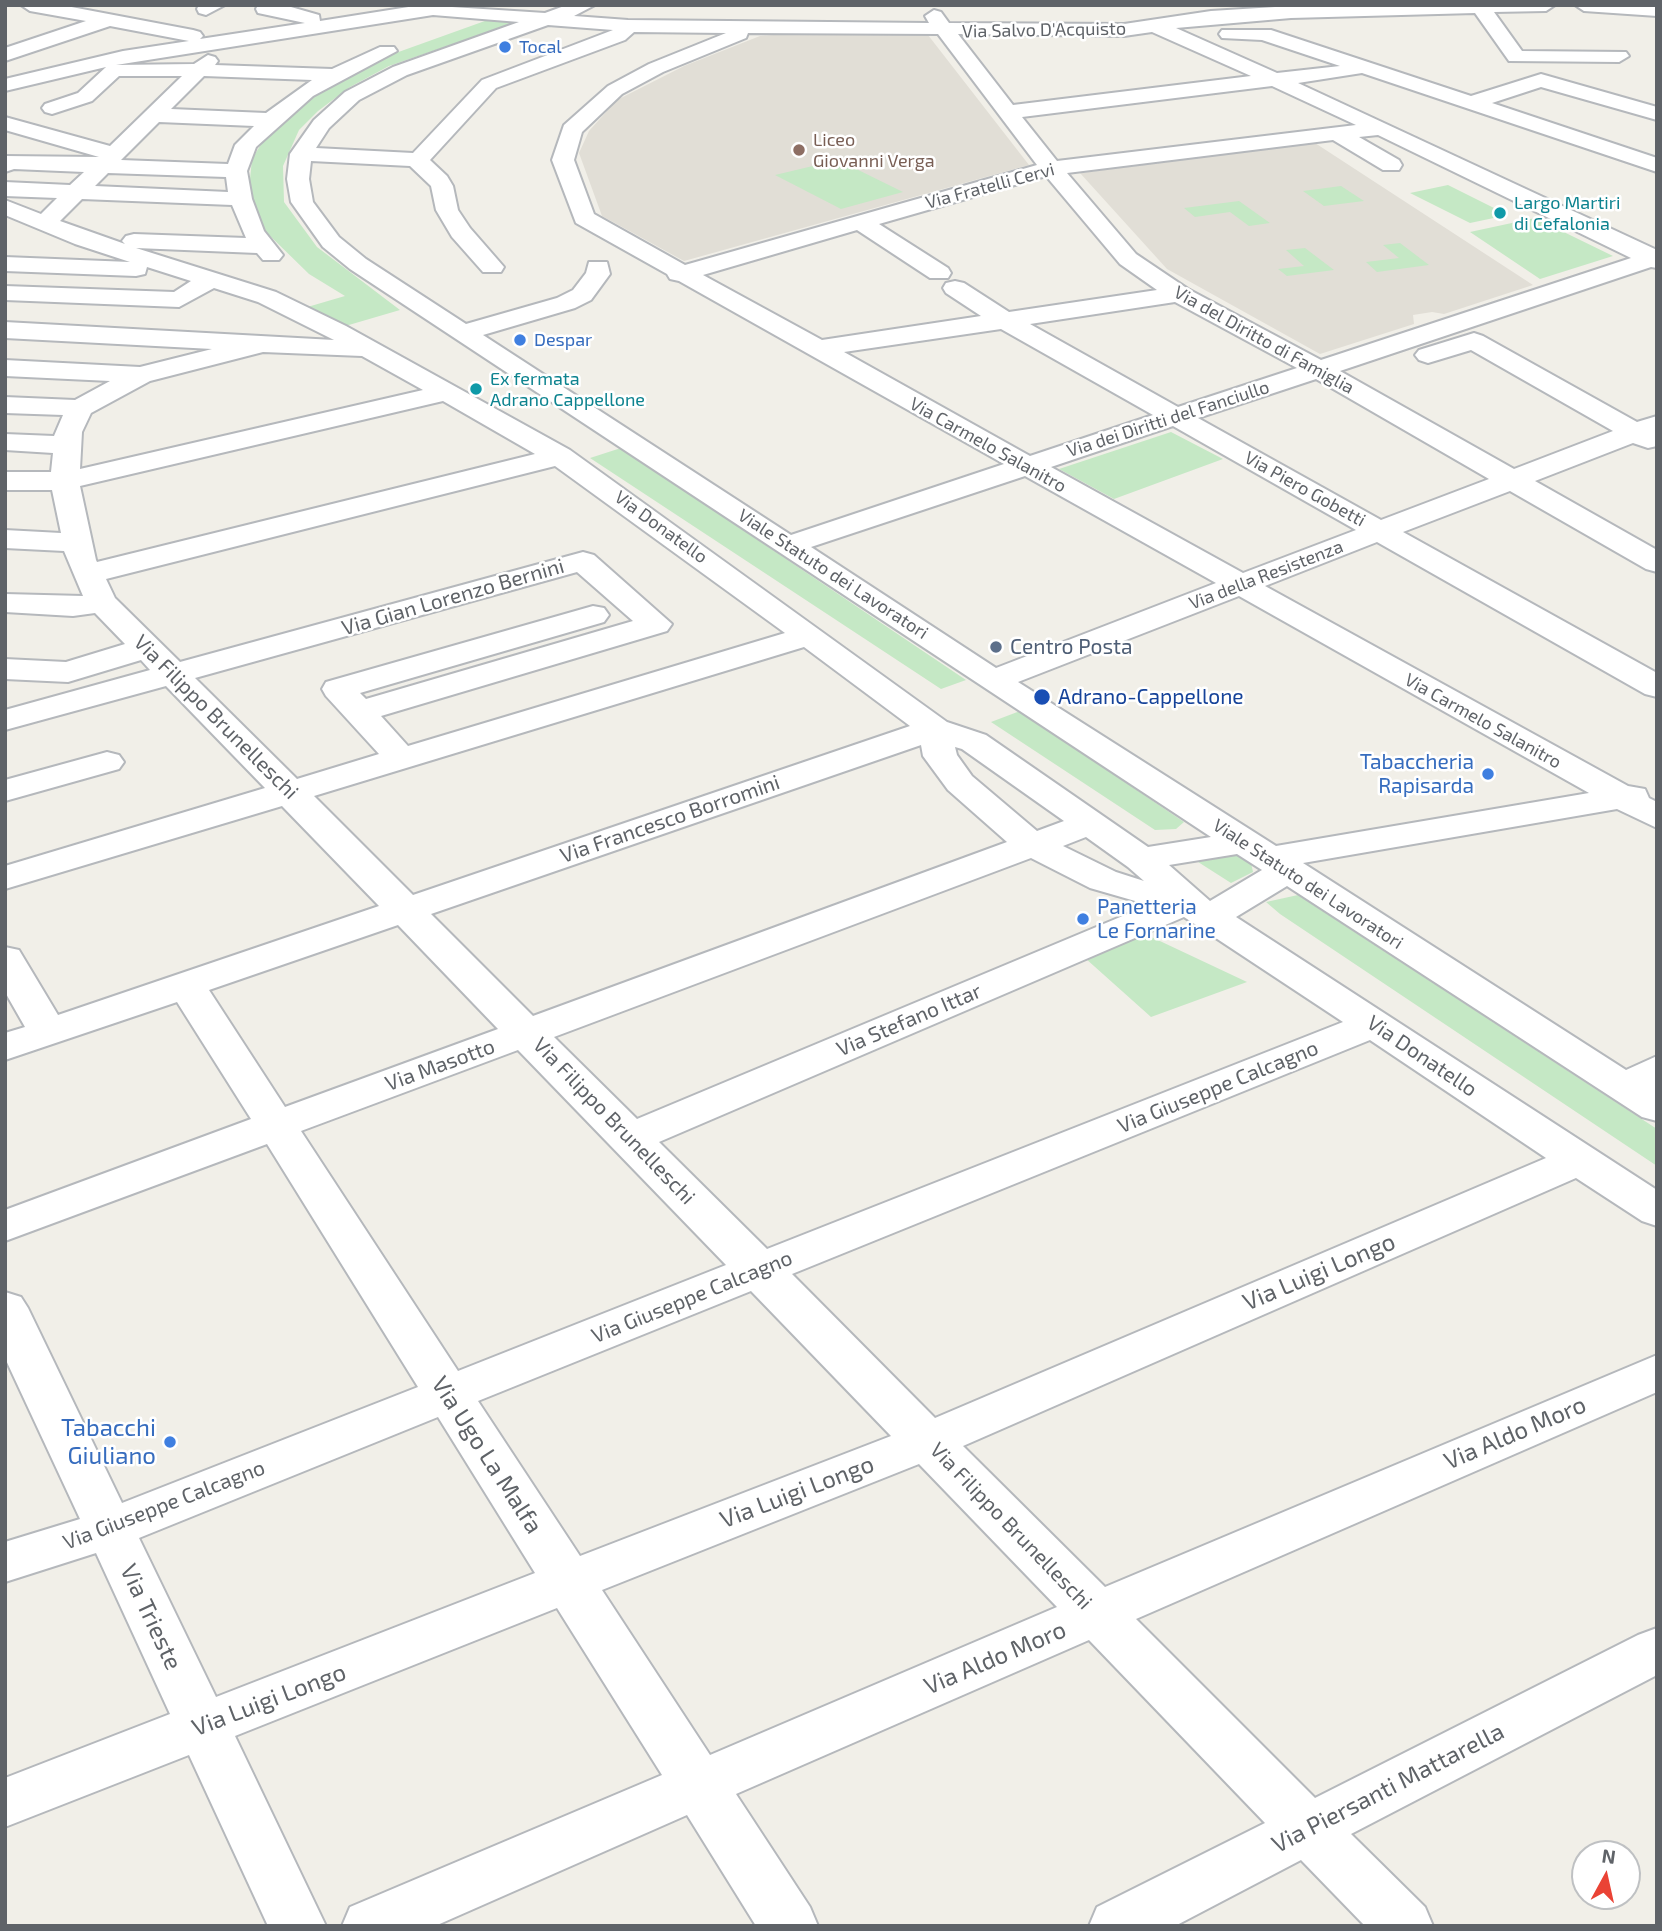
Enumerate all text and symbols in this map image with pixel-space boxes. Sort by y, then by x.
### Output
street label: Via Salvo D'Acquisto [962,18,1126,42]
place label: Tocal [519,36,562,58]
marker: Tocal [497,39,513,55]
place label: Liceo Giovanni Verga [813,129,935,172]
marker: Liceo Giovanni Verga [791,142,807,158]
street label: Via Fratelli Cervi [923,158,1057,214]
place label: Largo Martiri di Cefalonia [1514,192,1620,234]
marker: Largo Martiri di Cefalonia [1492,205,1508,221]
street label: Via del Diritto di Famiglia [1170,281,1358,399]
place label: Despar [534,329,592,351]
marker: Despar [512,332,528,348]
place label: Ex fermata Adrano Cappellone [490,368,645,410]
street label: Via dei Diritti del Fanciullo [1064,376,1272,462]
marker: Ex fermata Adrano Cappellone [468,381,484,397]
street label: Via Carmelo Salanitro [906,393,1070,497]
street label: Via Piero Gobetti [1241,447,1369,531]
street label: Via Donatello [610,486,712,568]
street label: Viale Statuto dei Lavoratori [734,504,932,644]
street label: Via della Resistenza [1186,536,1346,614]
street label: Via Gian Lorenzo Bernini [339,553,567,641]
street label: Via Filippo Brunelleschi [129,630,303,804]
place label: Centro Posta [1010,634,1133,660]
marker: Centro Posta [988,639,1004,655]
street label: Via Carmelo Salanitro [1401,669,1565,773]
place label: Adrano-Cappellone [1058,684,1244,710]
marker: Adrano-Cappellone [1032,687,1052,707]
place label: Tabaccheria Rapisarda [1360,749,1474,799]
marker: Tabaccheria Rapisarda [1480,766,1496,782]
street label: Via Francesco Borromini [557,770,783,868]
street label: Viale Statuto dei Lavoratori [1209,814,1407,954]
place label: Panetteria Le Fornarine [1097,894,1216,944]
marker: Panetteria Le Fornarine [1075,911,1091,927]
street label: Via Stefano Ittar [833,978,985,1062]
street label: Via Donatello [1362,1010,1482,1102]
street label: Via Filippo Brunelleschi [528,1032,700,1210]
street label: Via Masotto [382,1034,498,1096]
street label: Via Giuseppe Calcagno [1114,1035,1322,1139]
street label: Via Luigi Longo [1239,1227,1399,1317]
street label: Via Giuseppe Calcagno [588,1245,796,1349]
street label: Via Ugo La Malfa [425,1371,549,1539]
street label: Via Aldo Moro [1440,1390,1590,1476]
place label: Tabacchi Giuliano [61,1414,156,1470]
marker: Tabacchi Giuliano [162,1434,178,1450]
street label: Via Filippo Brunelleschi [925,1437,1097,1615]
street label: Via Luigi Longo [716,1449,878,1535]
street label: Via Giuseppe Calcagno [59,1455,269,1555]
street label: Via Trieste [114,1559,188,1675]
street label: Via Aldo Moro [920,1615,1070,1701]
street label: Via Luigi Longo [188,1657,350,1743]
street label: Via Piersanti Mattarella [1267,1717,1509,1859]
north arrow [1571,1840,1641,1910]
text: N [1600,1843,1617,1868]

